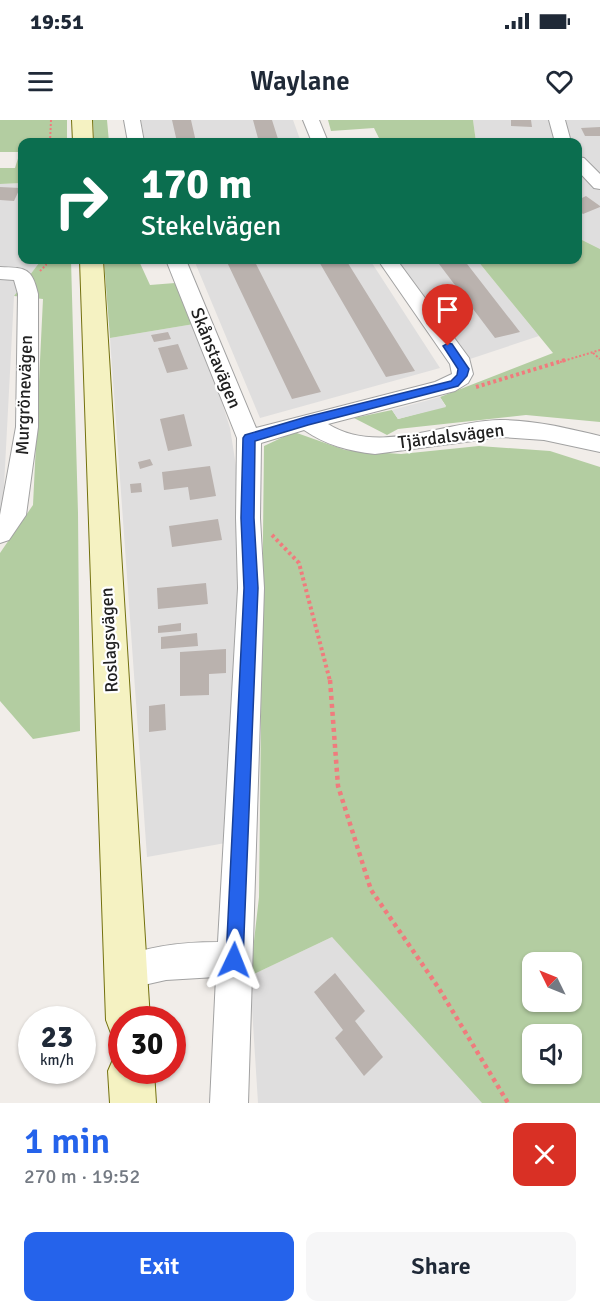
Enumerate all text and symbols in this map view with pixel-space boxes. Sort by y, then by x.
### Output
text: 19:51 [30,8,84,35]
icon: menu [24,65,57,98]
text: Waylane [250,65,350,98]
icon: heart [543,65,576,98]
text: 170 m [141,159,252,210]
icon: right [42,162,120,240]
text: Stekelvägen [141,210,281,243]
pin [422,284,473,346]
icon: arrive [431,293,464,326]
street label: Skånstavägen [186,304,246,412]
street label: Murgrönevägen [11,335,37,455]
street label: Tjärdalsvägen [397,419,505,453]
street label: Roslagsvägen [95,587,123,693]
position arrow [202,928,266,992]
north arrow [522,952,582,1012]
map controls [522,952,582,1084]
speed limit sign: 30 [108,1006,186,1084]
text: 23 [41,1019,73,1056]
button: sound [522,1024,582,1084]
text: km/h [40,1051,74,1069]
text: 1 min [24,1119,110,1164]
button: close [513,1123,576,1186]
text: 270 m · 19:52 [24,1164,140,1189]
button: Exit [24,1232,294,1301]
button: Share [306,1232,576,1301]

